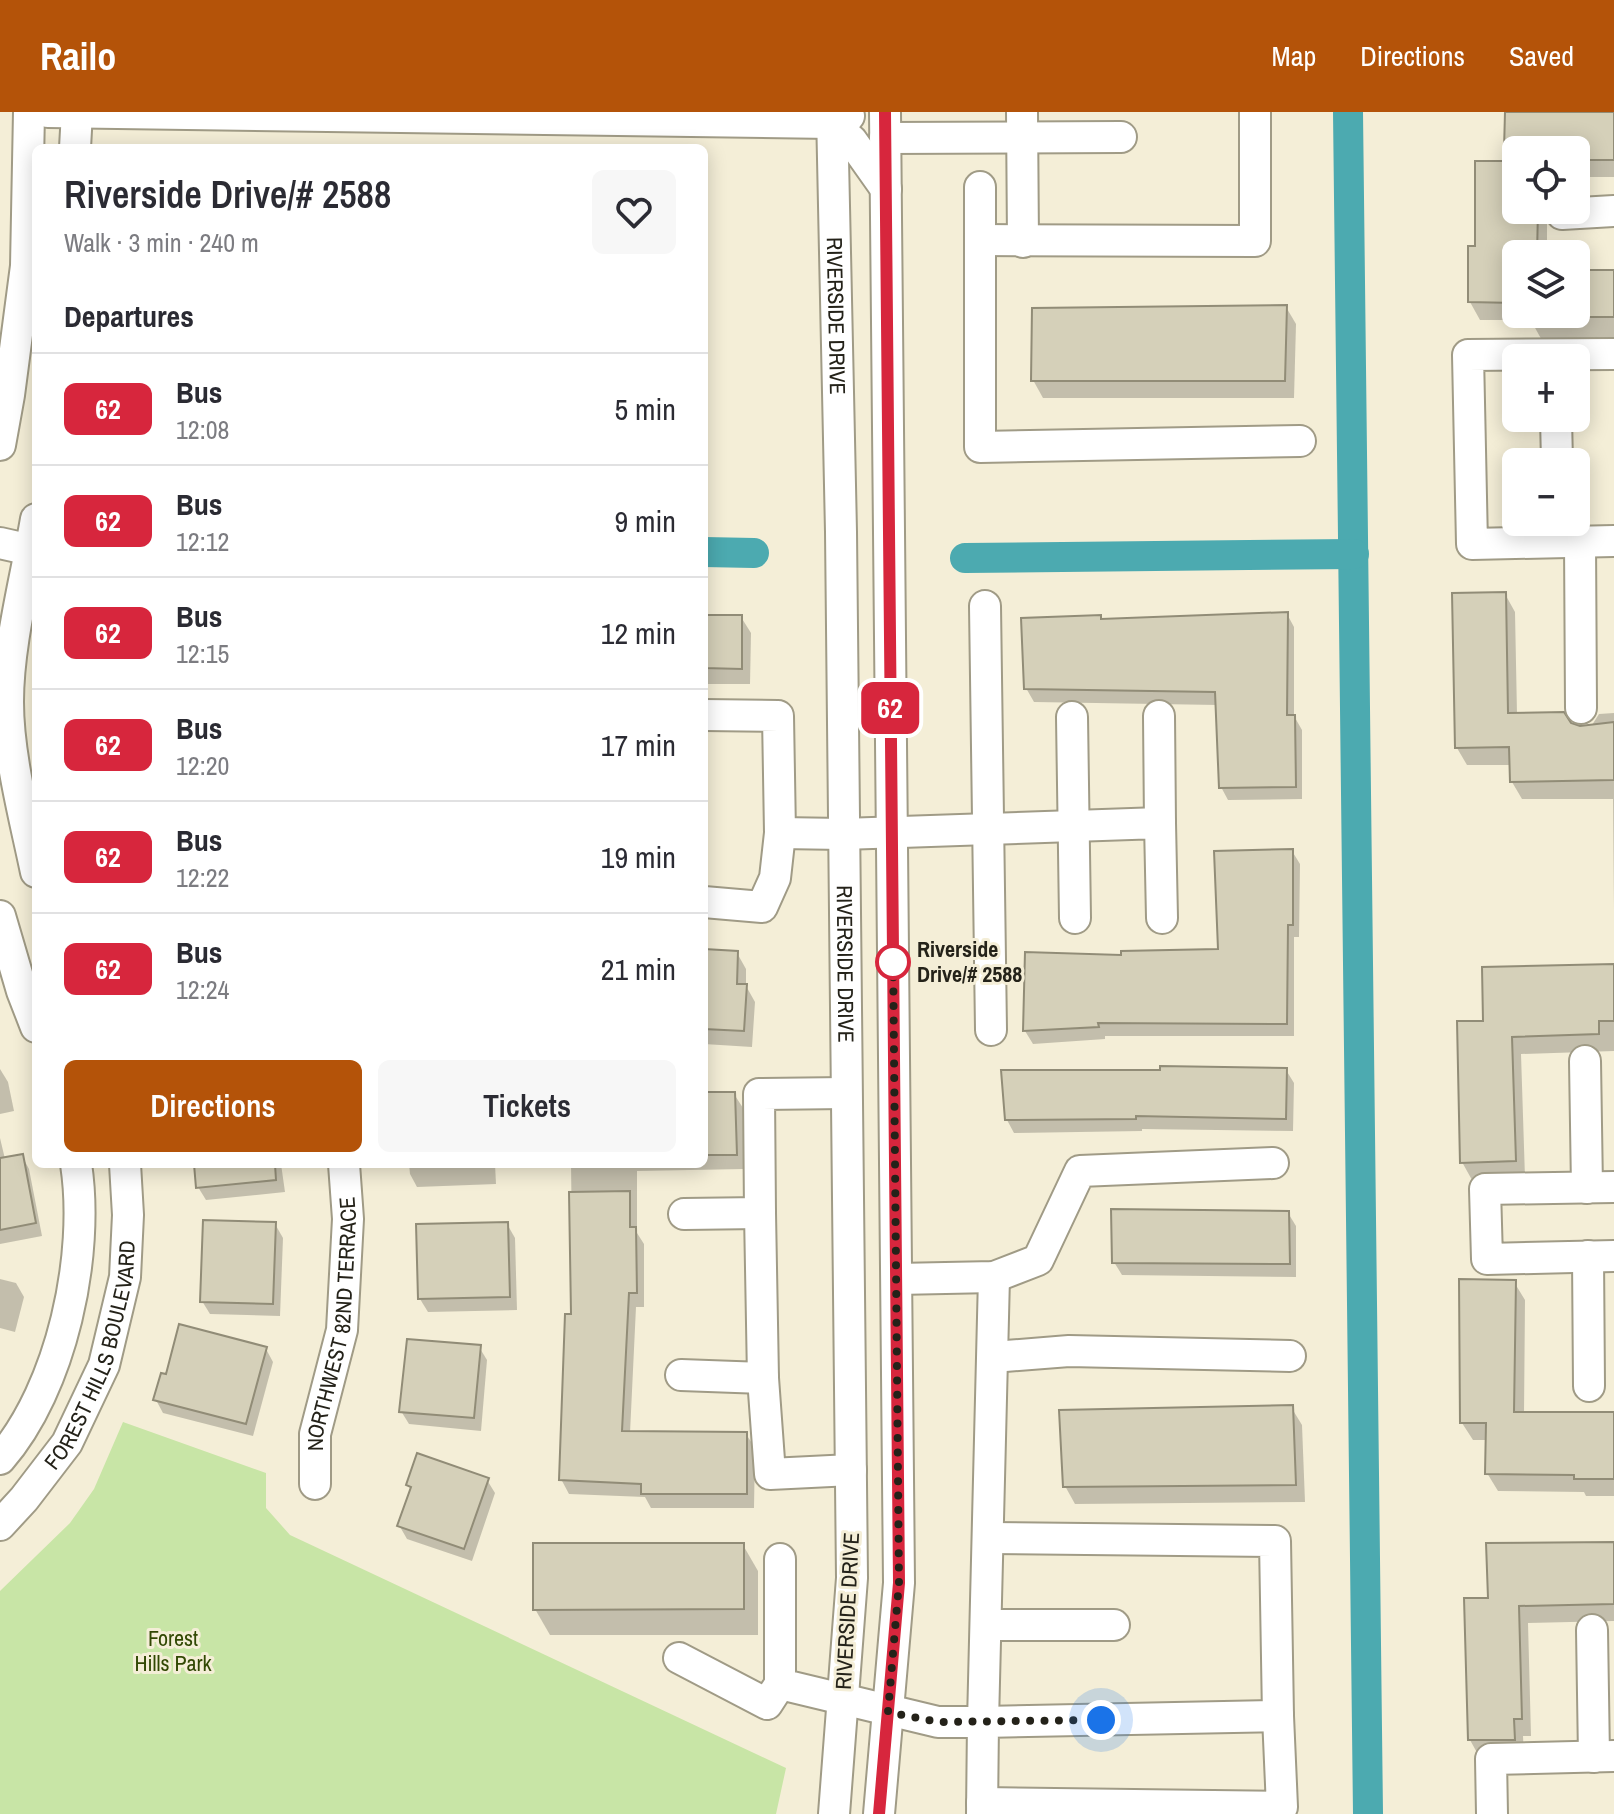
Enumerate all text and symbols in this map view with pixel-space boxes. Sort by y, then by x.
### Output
text: Railo [40,31,116,82]
text: Map [1272,37,1316,75]
text: Directions [1360,37,1465,75]
text: Saved [1509,37,1574,75]
map controls [1502,136,1590,536]
button: locate [1502,136,1590,224]
text: Riverside Drive/# 2588 [64,169,391,220]
button: heart [592,170,676,254]
text: Walk · 3 min · 240 m [64,225,259,260]
street label: RIVERSIDE DRIVE [820,237,853,395]
button: layers [1502,240,1590,328]
text: Departures [64,296,194,336]
button: + [1502,344,1590,432]
text: Bus [176,372,222,412]
text: 5 min [614,389,676,429]
text: 62 [95,390,121,428]
text: 12:08 [176,412,229,447]
button: − [1502,448,1590,536]
text: Bus [176,484,222,524]
text: 9 min [614,501,676,541]
text: 62 [95,502,121,540]
text: 12:12 [176,524,229,559]
text: Bus [176,596,222,636]
text: 12 min [601,613,676,653]
text: 62 [95,614,121,652]
text: 12:15 [176,636,229,671]
line badge: 62 [854,682,926,734]
text: 62 [877,689,903,727]
text: Bus [176,708,222,748]
text: 17 min [601,725,676,765]
text: 62 [95,726,121,764]
text: 12:20 [176,748,229,783]
text: Bus [176,820,222,860]
text: 19 min [601,837,676,877]
text: 62 [95,838,121,876]
text: 12:22 [176,860,229,895]
street label: RIVERSIDE DRIVE [830,885,861,1043]
text: Bus [176,932,222,972]
place label: Riverside Drive/# 2588 [917,934,1022,989]
marker: Riverside Drive/# 2588 [876,945,910,979]
text: 21 min [601,949,676,989]
text: 62 [95,950,121,988]
text: 12:24 [176,972,229,1007]
button: Directions [64,1060,362,1152]
button: Tickets [378,1060,676,1152]
street label: NORTHWEST 82ND TERRACE [299,1196,363,1451]
street label: FOREST HILLS BOULEVARD [37,1239,142,1476]
street label: RIVERSIDE DRIVE [828,1532,866,1690]
park label: Forest Hills Park [134,1623,213,1678]
your location [1081,1700,1121,1740]

